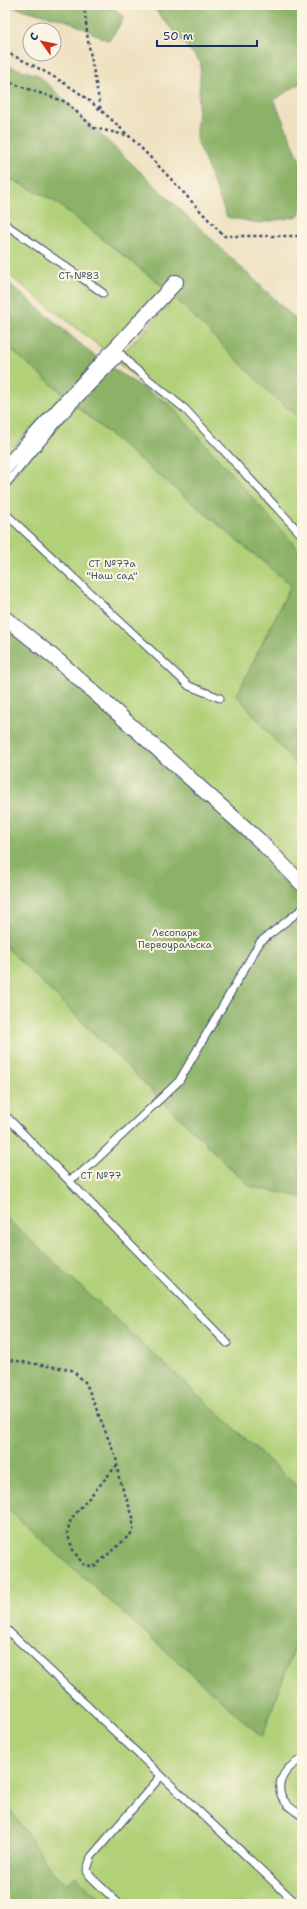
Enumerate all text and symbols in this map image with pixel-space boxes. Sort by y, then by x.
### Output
north arrow [22,22,62,62]
scale bar [157,22,257,48]
text: 50 m [163,28,193,44]
text: С [26,30,42,44]
park label: СТ №83 [58,269,100,282]
park label: СТ №77а "Наш сад" [87,557,137,582]
park label: Лесопарк Первоуральска [138,926,213,951]
park label: СТ №77 [81,1169,122,1182]

